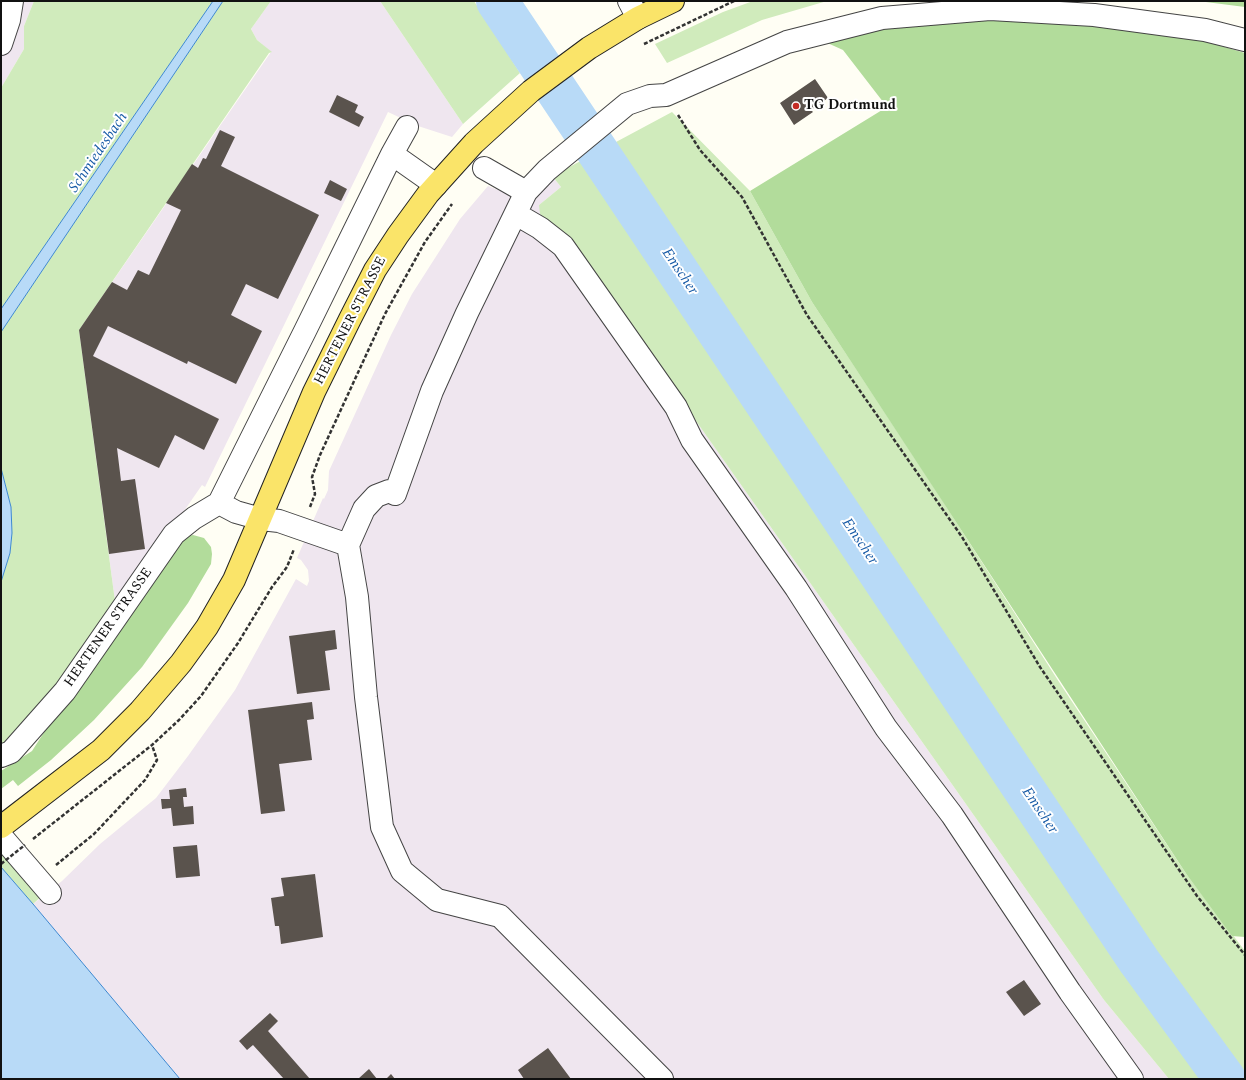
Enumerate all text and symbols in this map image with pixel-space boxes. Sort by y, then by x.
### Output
place label: TG Dortmund [804,98,896,114]
marker: TG Dortmund [791,101,801,111]
water label: Schmiedesbach [66,110,132,196]
water label: Emscher [657,245,701,299]
street label: HERTENER STRASSE [311,254,391,388]
water label: Emscher [837,515,881,569]
street label: HERTENER STRASSE [61,565,157,691]
water label: Emscher [1017,784,1061,838]

